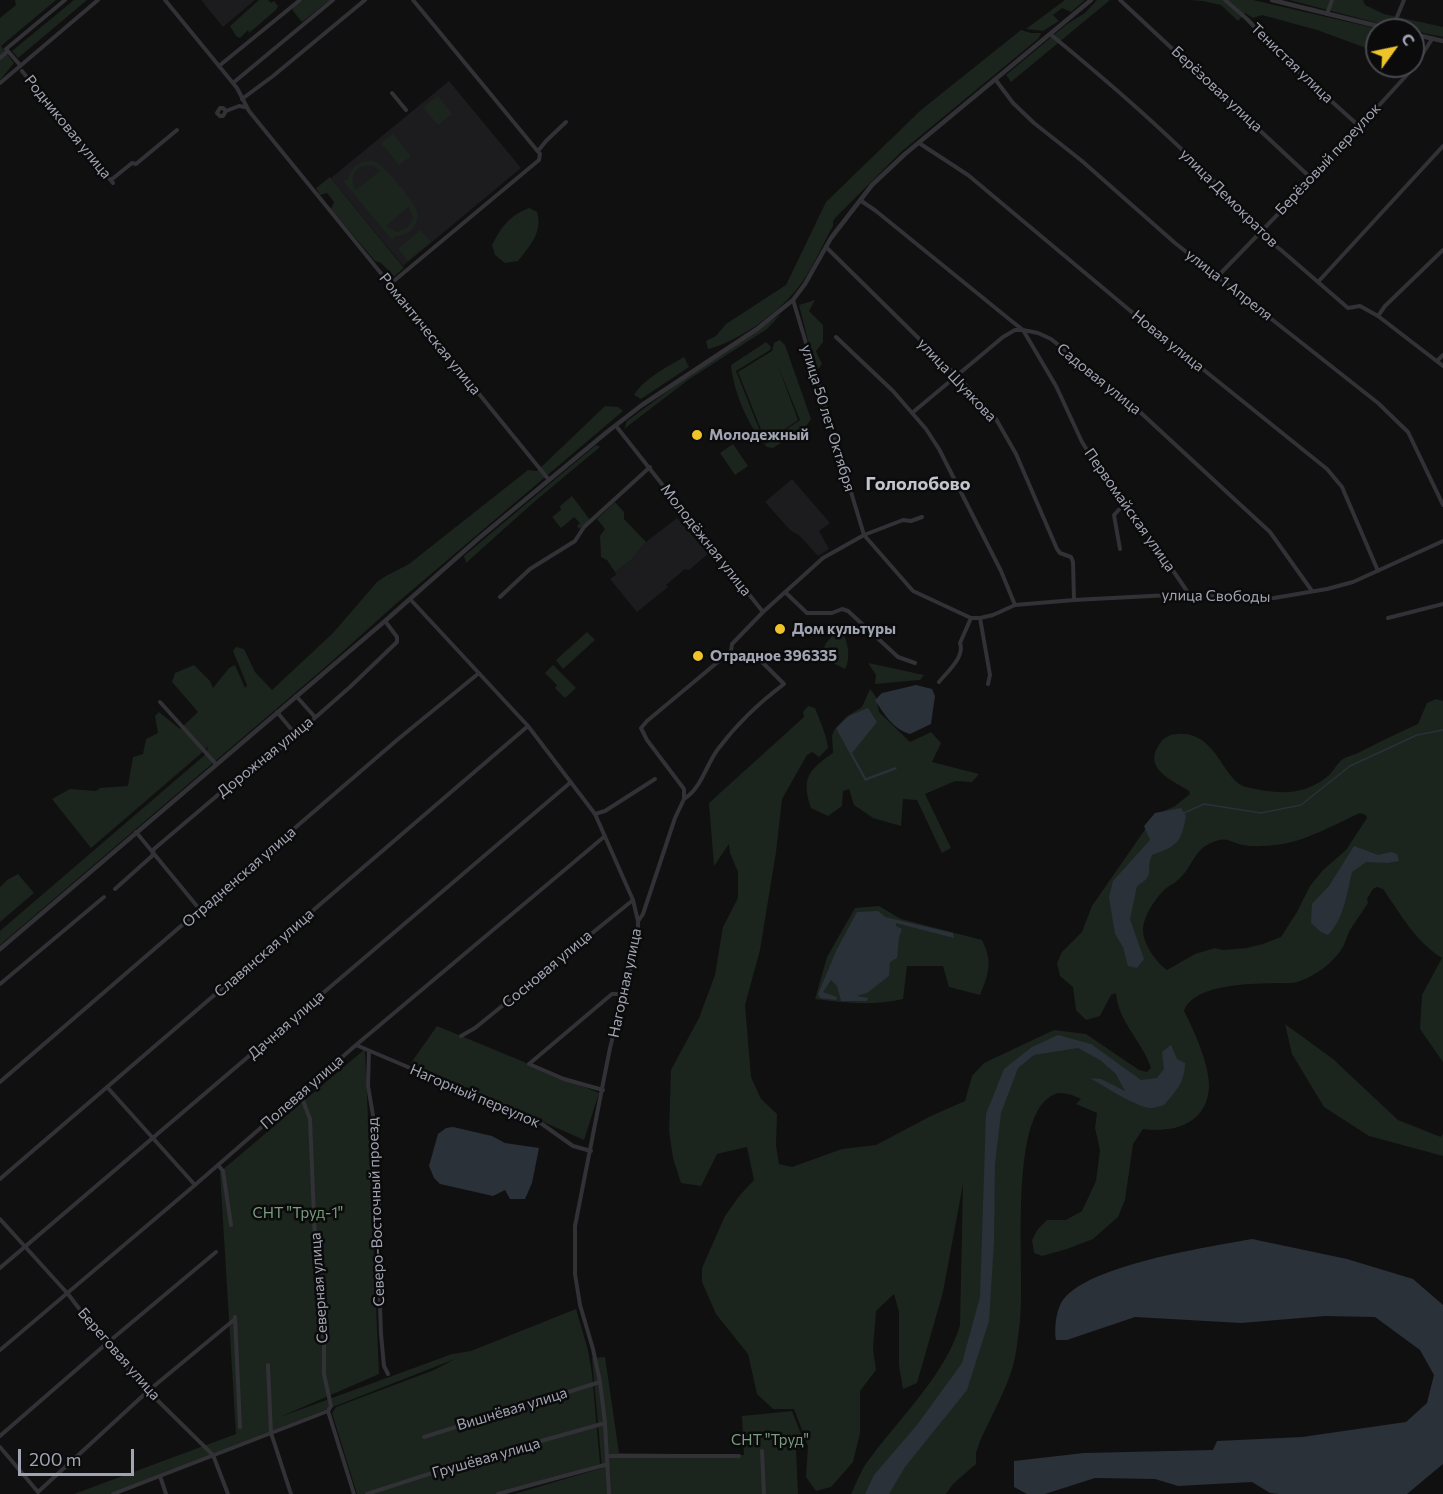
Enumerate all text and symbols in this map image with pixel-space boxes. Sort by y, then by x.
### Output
north arrow [1365,18,1425,78]
street label: Тенистая улица [1247,19,1337,107]
text: С [1398,29,1420,49]
street label: Берёзовая улица [1168,42,1266,136]
street label: Родниковая улица [21,72,115,182]
street label: Берёзовый переулок [1272,99,1384,219]
street label: улица Демократов [1176,145,1282,251]
street label: улица 1 Апреля [1182,245,1276,325]
street label: Романтическая улица [375,269,485,399]
street label: Новая улица [1128,306,1208,376]
street label: улица Шуякова [914,335,1000,425]
street label: Садовая улица [1053,339,1145,419]
street label: улица 50 лет Октября [797,342,859,494]
place label: Молодежный [709,426,809,444]
marker: Молодежный [690,428,704,442]
street label: Первомайская улица [1081,445,1179,575]
district label: Гололобово [866,473,970,495]
street label: Молодёжная улица [657,480,755,600]
street label: улица Свободы [1162,586,1270,606]
place label: Дом культуры [792,620,896,638]
marker: Дом культуры [773,622,787,636]
place label: Отрадное 396335 [710,647,837,665]
marker: Отрадное 396335 [691,649,705,663]
street label: Дорожная улица [213,713,317,801]
street label: Отрадненская улица [179,823,299,931]
street label: Славянская улица [211,905,317,1001]
street label: Сосновая улица [498,926,596,1012]
street label: Нагорная улица [605,927,645,1039]
street label: Дачная улица [244,987,328,1063]
street label: Полевая улица [257,1051,347,1133]
street label: Нагорный переулок [407,1060,543,1132]
street label: Северо-Восточный проезд [364,1117,388,1307]
park label: СНТ "Труд-1" [253,1204,343,1222]
street label: Северная улица [306,1232,332,1344]
street label: Береговая улица [74,1304,164,1404]
street label: Вишнёвая улица [455,1384,569,1434]
park label: СНТ "Труд" [731,1431,809,1449]
street label: Грушёвая улица [430,1434,542,1482]
scale bar [21,1437,136,1475]
text: 200 m [29,1448,82,1470]

